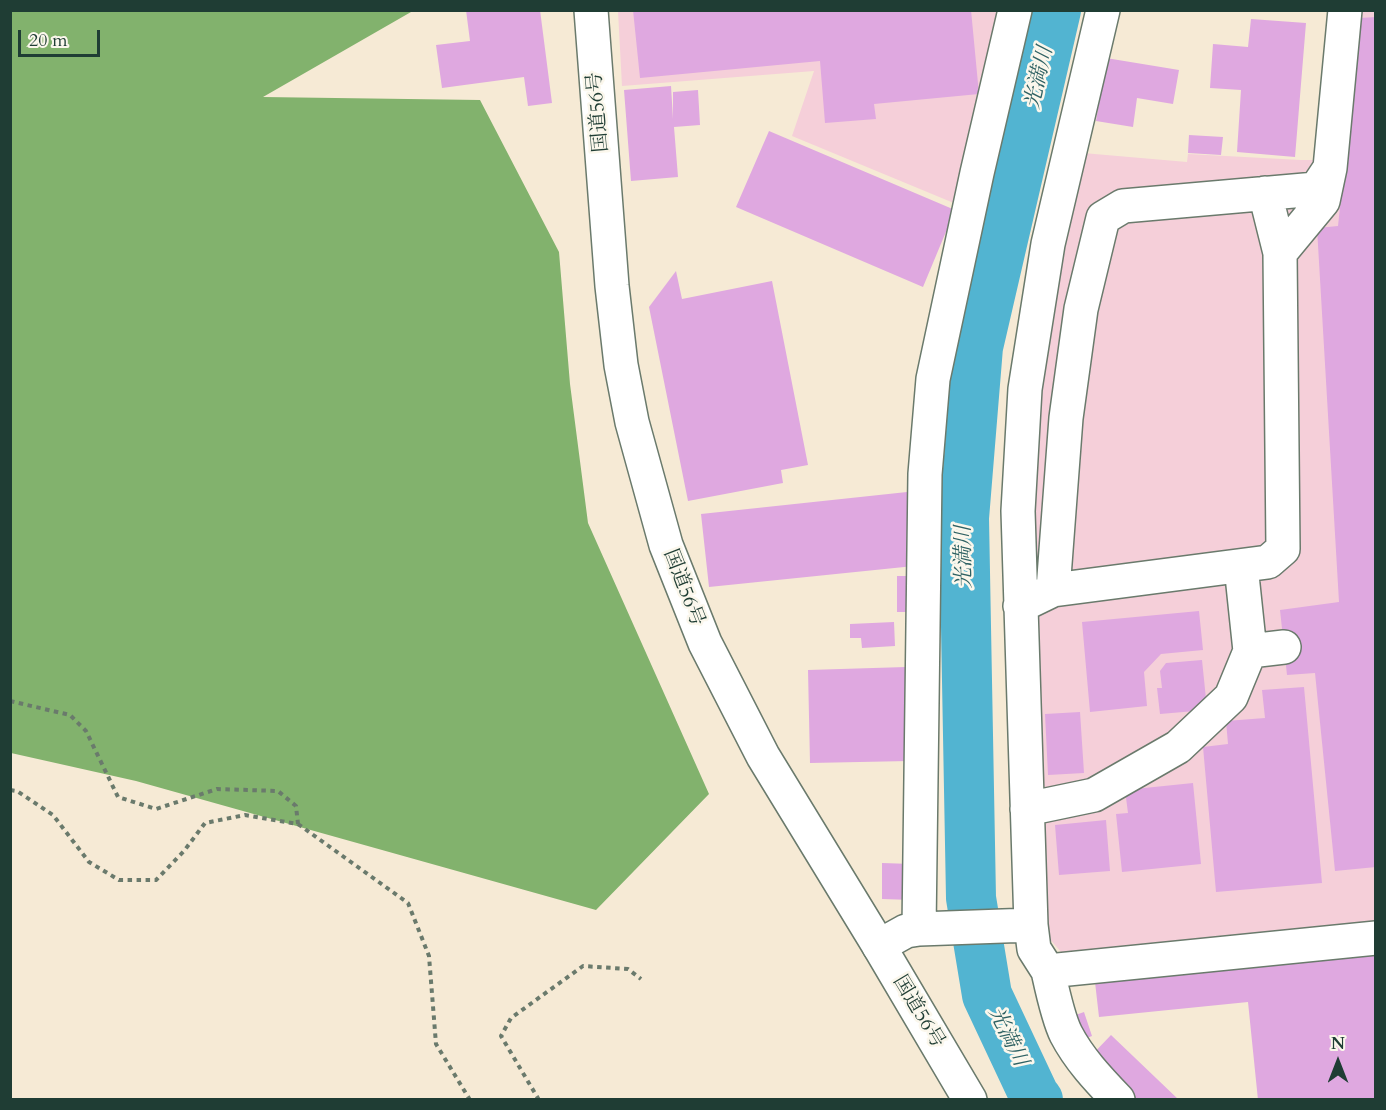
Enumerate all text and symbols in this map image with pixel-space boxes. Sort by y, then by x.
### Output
scale bar [21,18,104,56]
text: 20 m [29,28,68,53]
water label: 光満川 [1021,44,1059,112]
street label: 国道56号 [584,71,614,153]
water label: 光満川 [952,525,978,589]
street label: 国道56号 [657,546,709,630]
street label: 国道56号 [887,971,949,1053]
water label: 光満川 [982,1003,1032,1071]
north arrow [1308,1032,1368,1092]
text: N [1331,1033,1345,1055]

